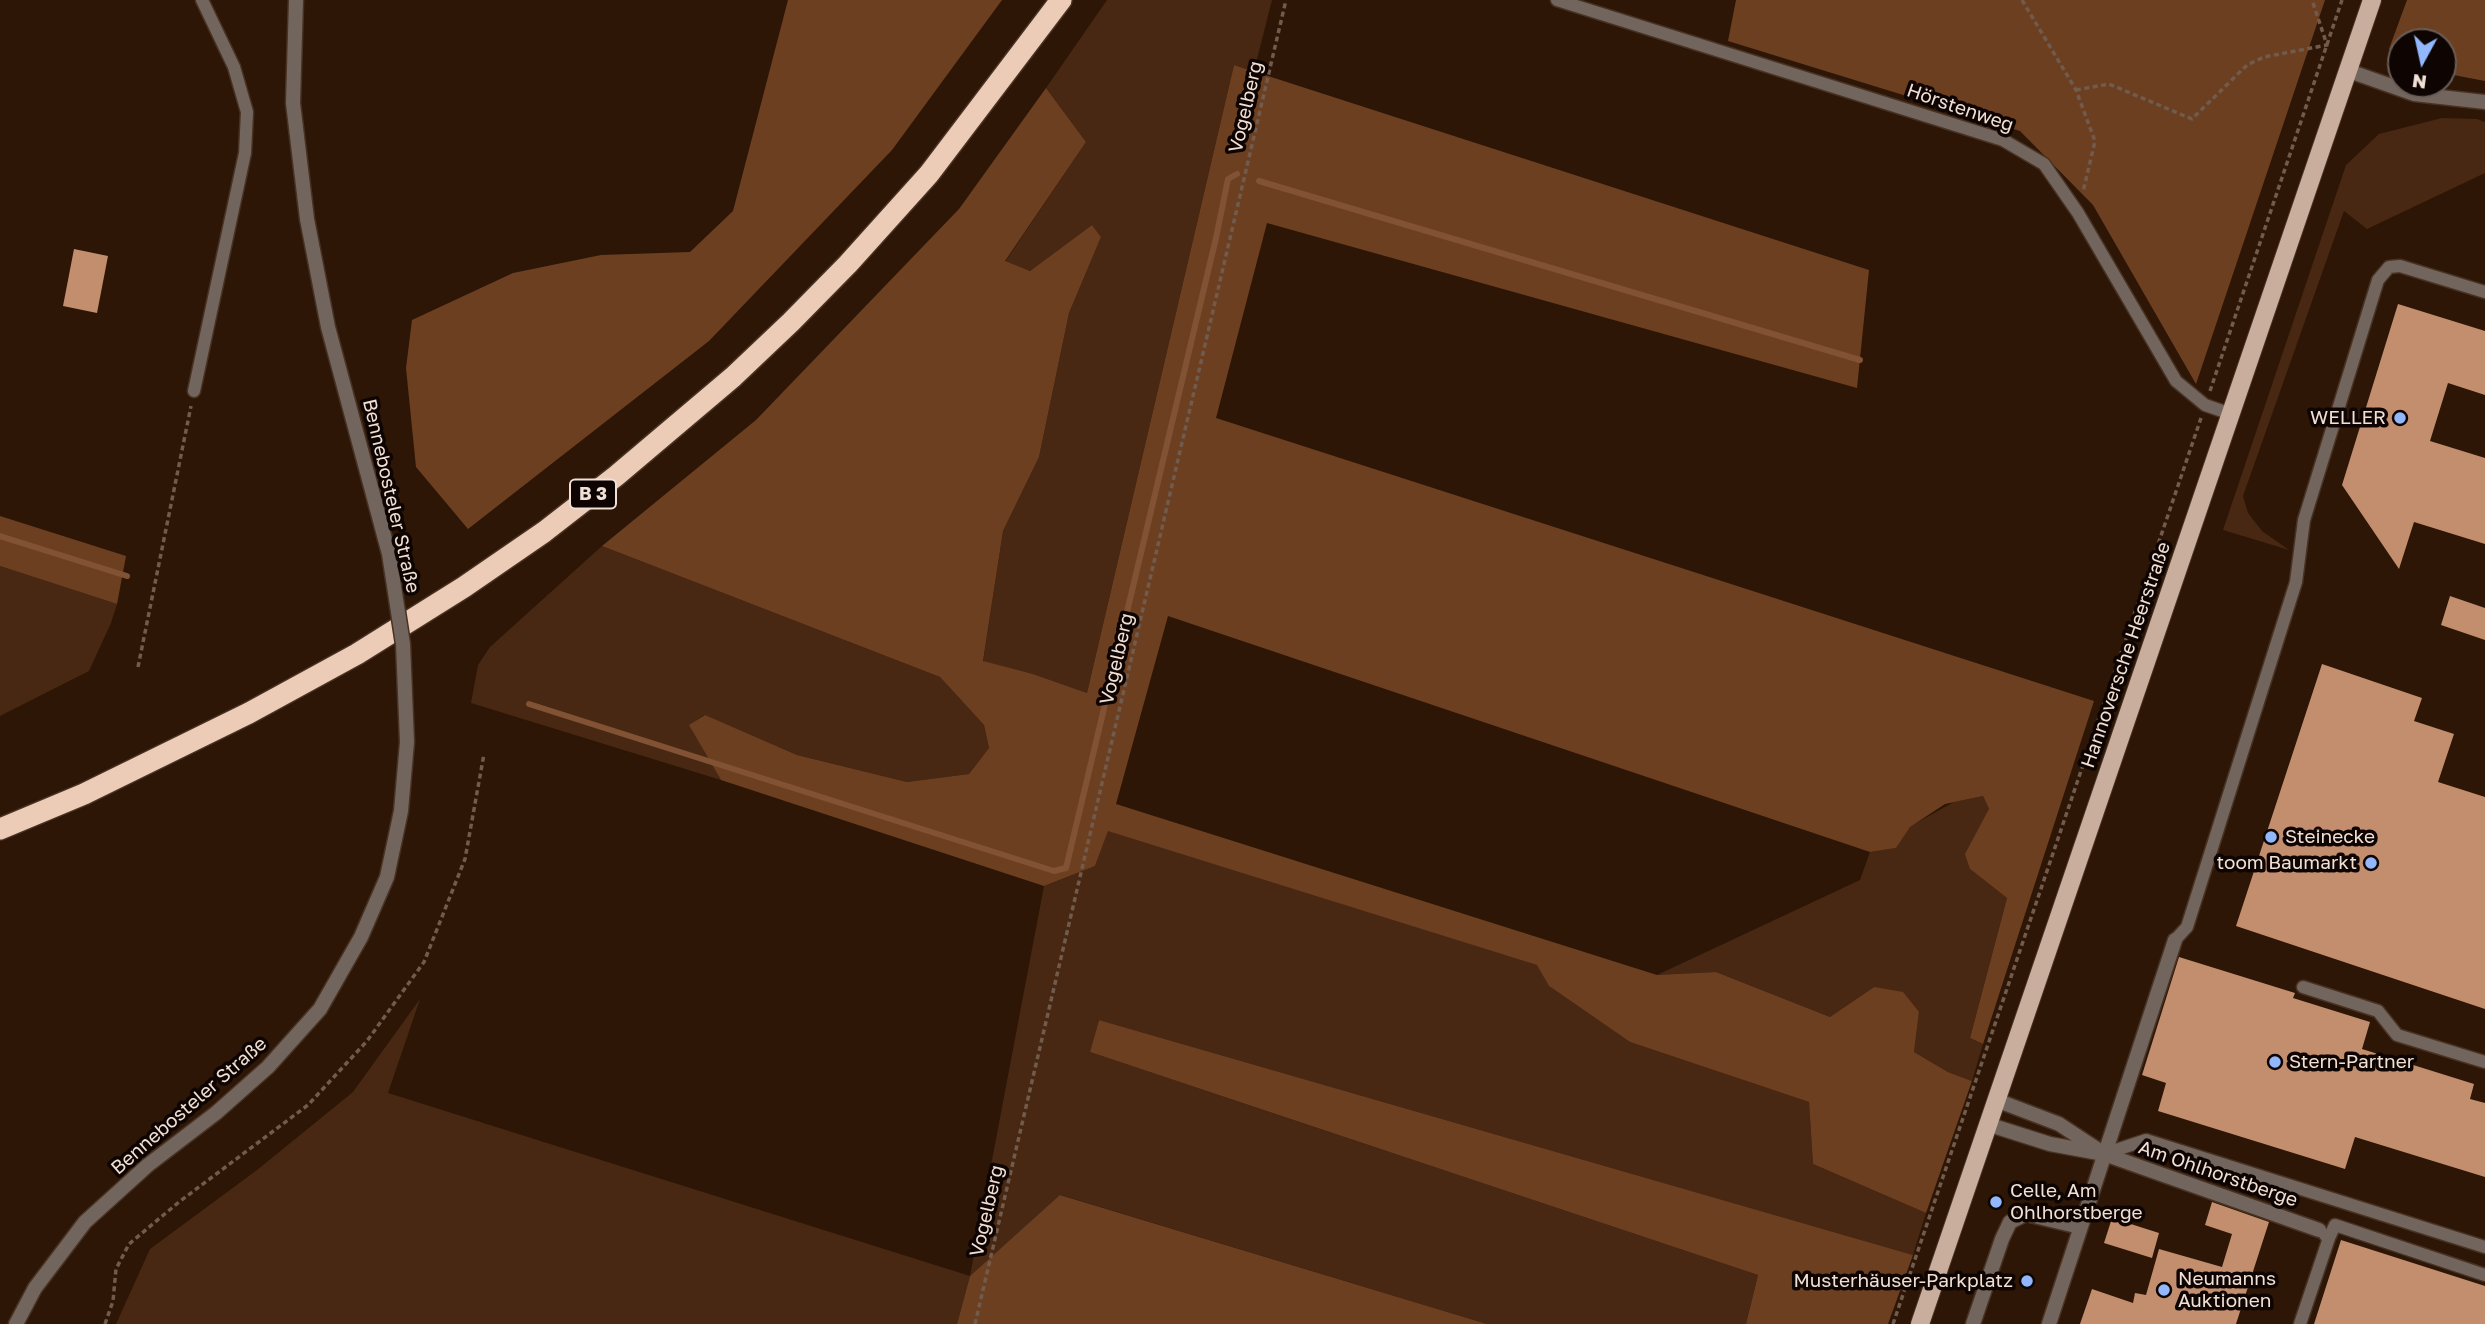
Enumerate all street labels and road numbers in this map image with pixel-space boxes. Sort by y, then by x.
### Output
street label: Vogelberg [1224,59,1268,155]
street label: Hörstenweg [1904,79,2016,137]
street label: Bennebosteler Straße [358,397,424,595]
road number: B 3 [570,480,616,508]
street label: Hannoversche Heerstraße [2077,539,2175,771]
street label: Vogelberg [1095,611,1139,707]
street label: Bennebosteler Straße [107,1032,271,1180]
street label: Am Ohlhorstberge [2135,1136,2301,1212]
street label: Vogelberg [965,1163,1009,1259]

